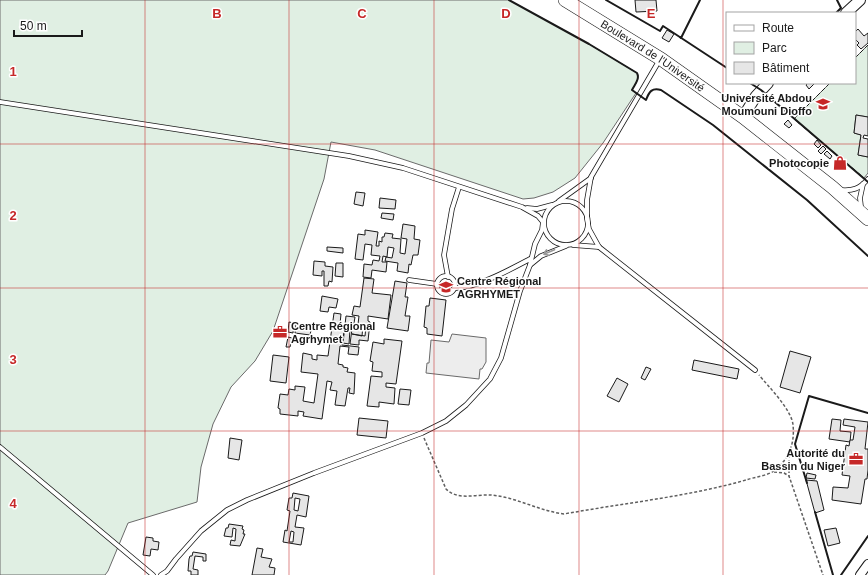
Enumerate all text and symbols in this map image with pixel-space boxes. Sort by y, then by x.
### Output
text: B [212,6,222,21]
text: C [357,6,367,21]
text: D [501,6,511,21]
text: E [647,6,656,21]
scale bar [14,12,82,38]
legend [726,12,856,84]
street label: Boulevard de l'Université [599,18,707,94]
text: 50 m [20,19,47,33]
text: Route [762,21,794,35]
text: Parc [762,41,787,55]
text: Bâtiment [762,61,810,75]
text: 1 [9,64,17,79]
place label: Université Abdou Moumouni Dioffo [721,92,812,117]
school or university icon: Université Abdou Moumouni Dioffo [815,96,831,112]
shop icon: Photocopie [832,155,848,171]
place label: Photocopie [769,157,829,169]
text: 2 [9,208,17,223]
one-way arrow [544,249,556,256]
place label: Centre Régional AGRHYMET [457,275,541,300]
school or university icon: Centre Régional AGRHYMET [438,279,454,295]
place label: Centre Régional Agrhymet [291,320,375,345]
office icon: Centre Régional Agrhymet [272,324,288,340]
text: 3 [9,352,17,367]
place label: Autorité du Bassin du Niger [761,447,846,472]
office icon: Autorité du Bassin du Niger [848,451,864,467]
text: 4 [9,496,17,511]

